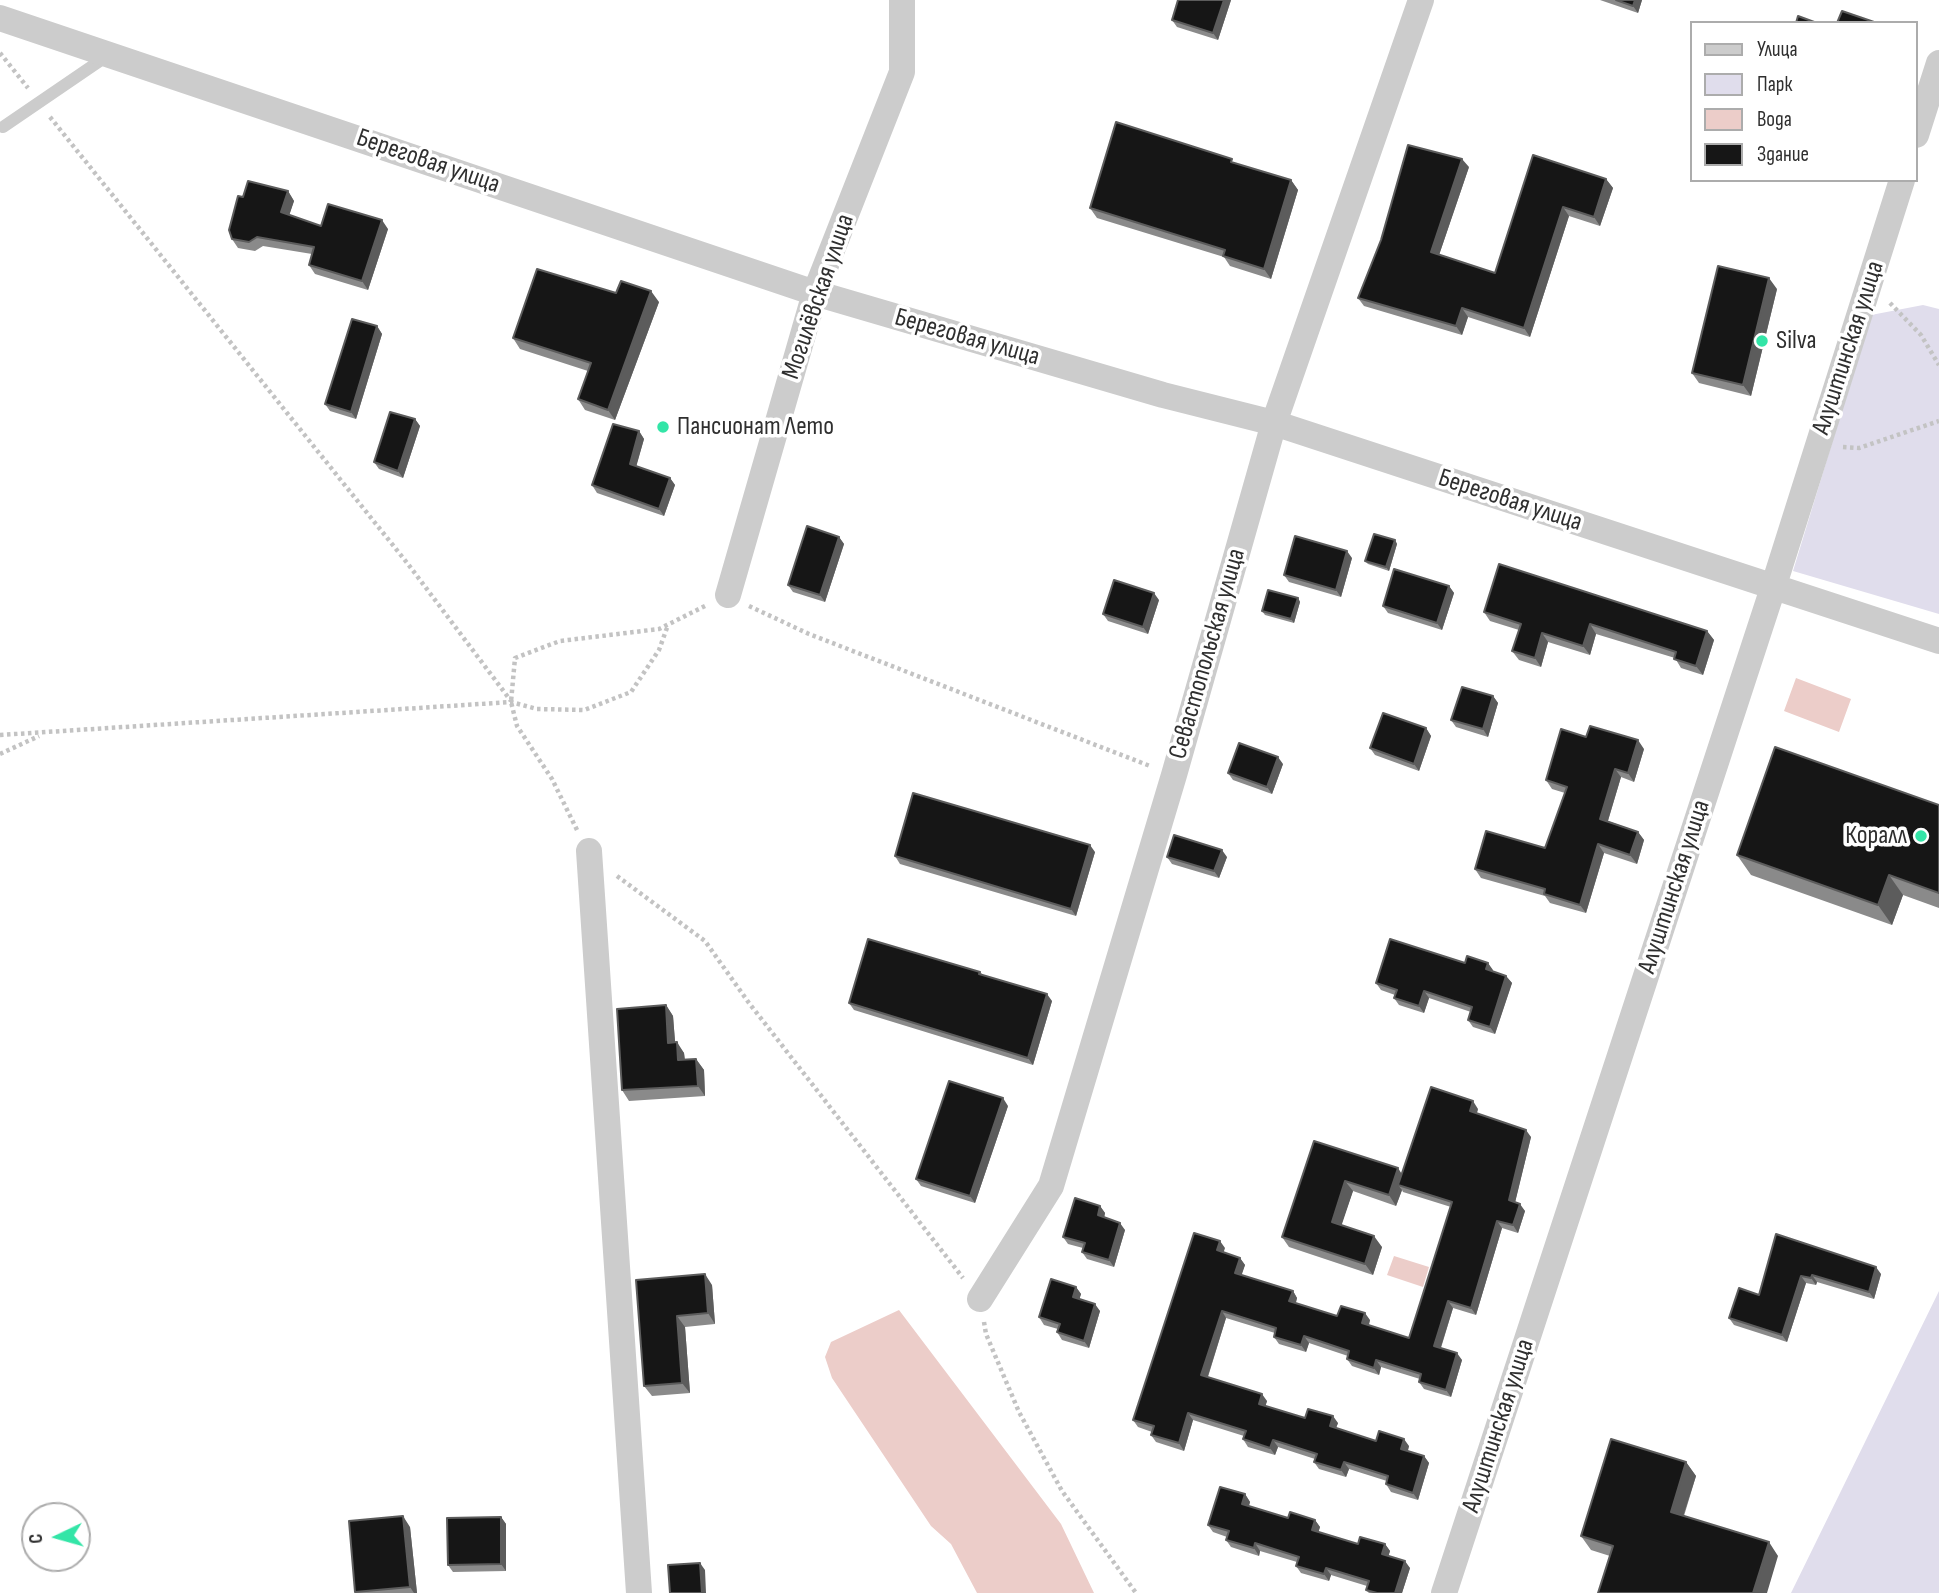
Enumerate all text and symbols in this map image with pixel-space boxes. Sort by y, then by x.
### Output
legend [1690,21,1918,182]
text: Улица [1757,37,1798,62]
text: Парк [1757,72,1792,97]
text: Вода [1757,107,1792,132]
street label: Береговая улица [352,123,504,201]
text: Здание [1757,142,1809,167]
street label: Могилёвская улица [776,210,862,384]
street label: Алуштинская улица [1806,257,1892,439]
street label: Береговая улица [891,302,1043,374]
place label: Silva [1776,325,1816,357]
marker: Silva [1754,333,1770,349]
place label: Пансионат Лето [677,411,834,443]
marker: Пансионат Лето [655,419,671,435]
street label: Береговая улица [1434,463,1586,539]
street label: Севастопольская улица [1163,545,1253,763]
street label: Алуштинская улица [1632,796,1718,978]
place label: Коралл [1845,820,1907,852]
marker: Коралл [1913,828,1929,844]
street label: Алуштинская улица [1456,1335,1542,1517]
north arrow [21,1502,91,1572]
text: С [25,1533,48,1545]

